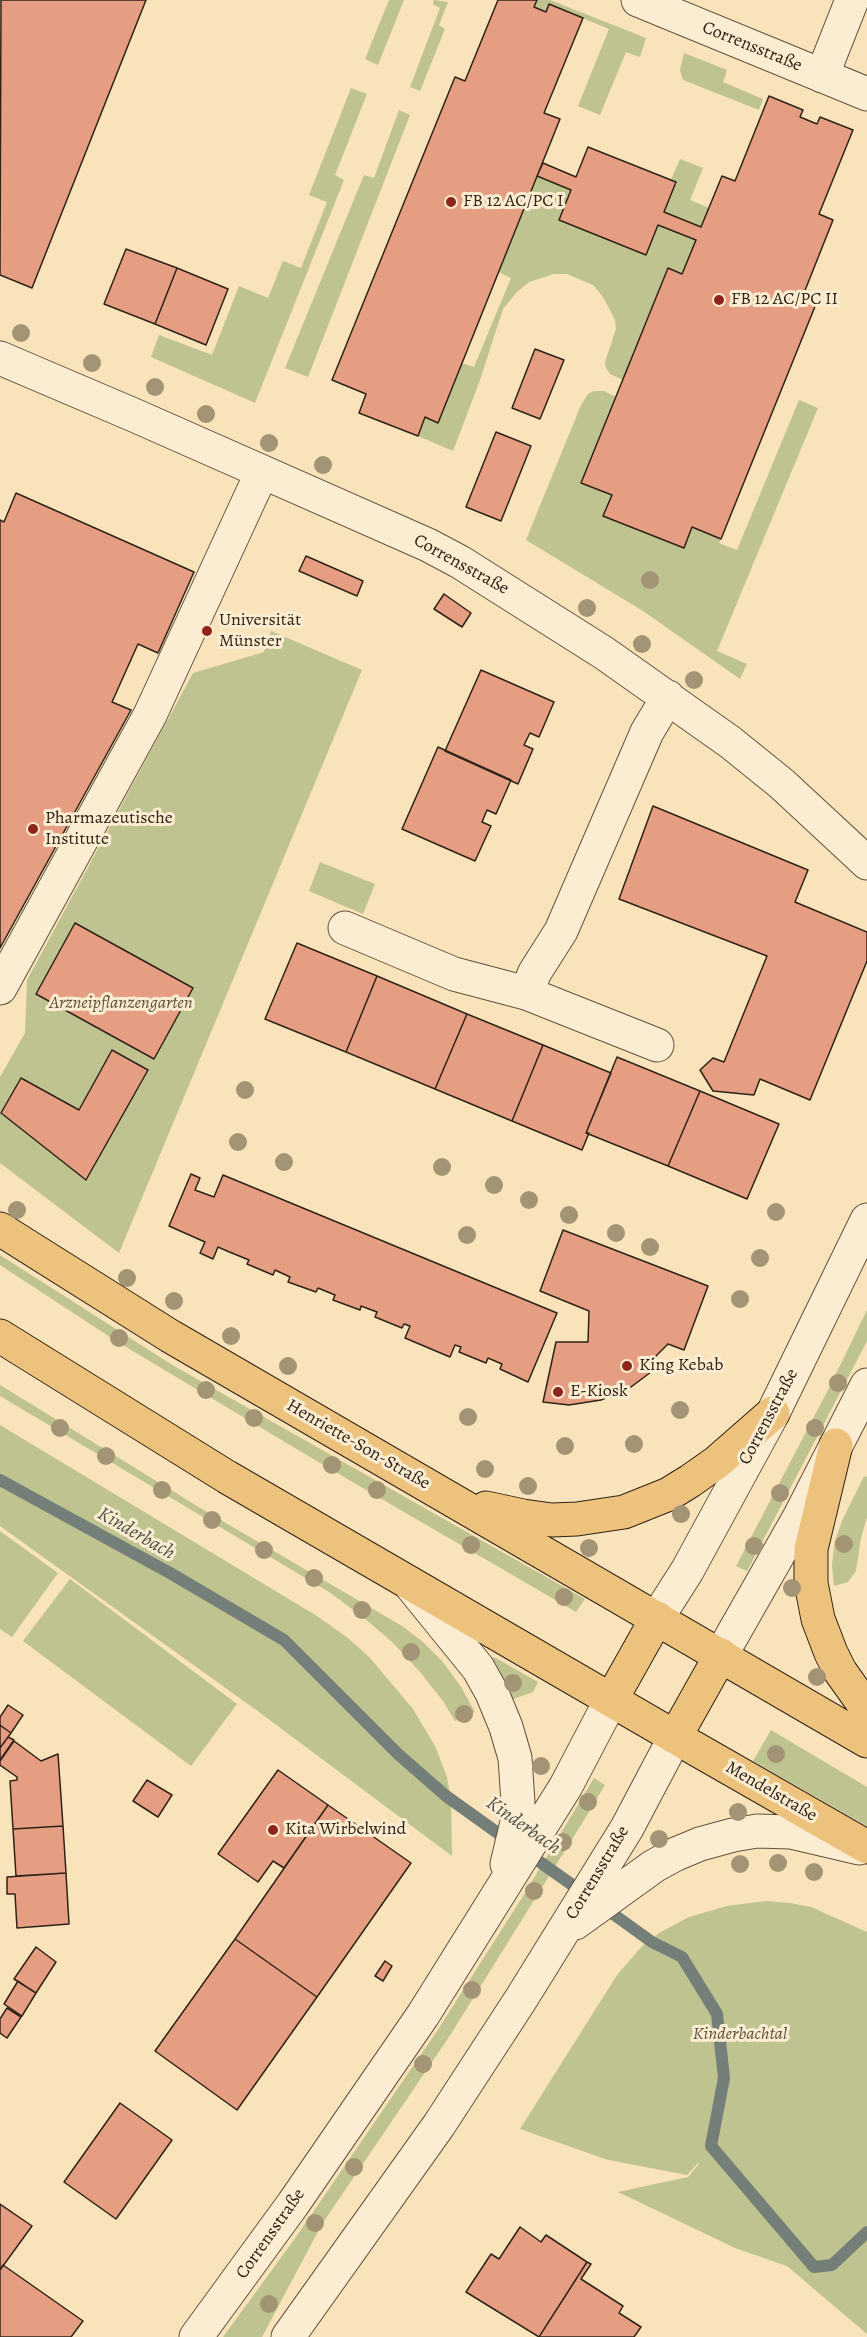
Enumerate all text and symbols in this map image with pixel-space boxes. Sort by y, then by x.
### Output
street label: Corrensstraße [699,17,805,77]
place label: FB 12 AC/PC I [463,191,564,213]
marker: FB 12 AC/PC I [444,195,458,209]
place label: FB 12 AC/PC II [731,289,838,311]
marker: FB 12 AC/PC II [712,293,726,307]
street label: Corrensstraße [410,530,512,600]
place label: Universität Münster [219,610,301,652]
marker: Universität Münster [200,624,214,638]
place label: Pharmazeutische Institute [45,808,173,850]
marker: Pharmazeutische Institute [26,822,40,836]
park label: Arzneipflanzengarten [49,993,193,1015]
place label: King Kebab [639,1355,723,1377]
marker: King Kebab [620,1359,634,1373]
street label: Corrensstraße [735,1365,803,1469]
place label: E-Kiosk [570,1381,628,1403]
marker: E-Kiosk [551,1385,565,1399]
street label: Henriette-Son-Straße [282,1395,434,1495]
water label: Kinderbach [93,1502,179,1566]
street label: Mendelstraße [721,1757,821,1827]
water label: Kinderbach [481,1792,565,1860]
place label: Kita Wirbelwind [285,1819,406,1841]
street label: Corrensstraße [562,1822,634,1924]
marker: Kita Wirbelwind [266,1823,280,1837]
park label: Kinderbachtal [693,2024,787,2046]
street label: Corrensstraße [232,2185,310,2283]

